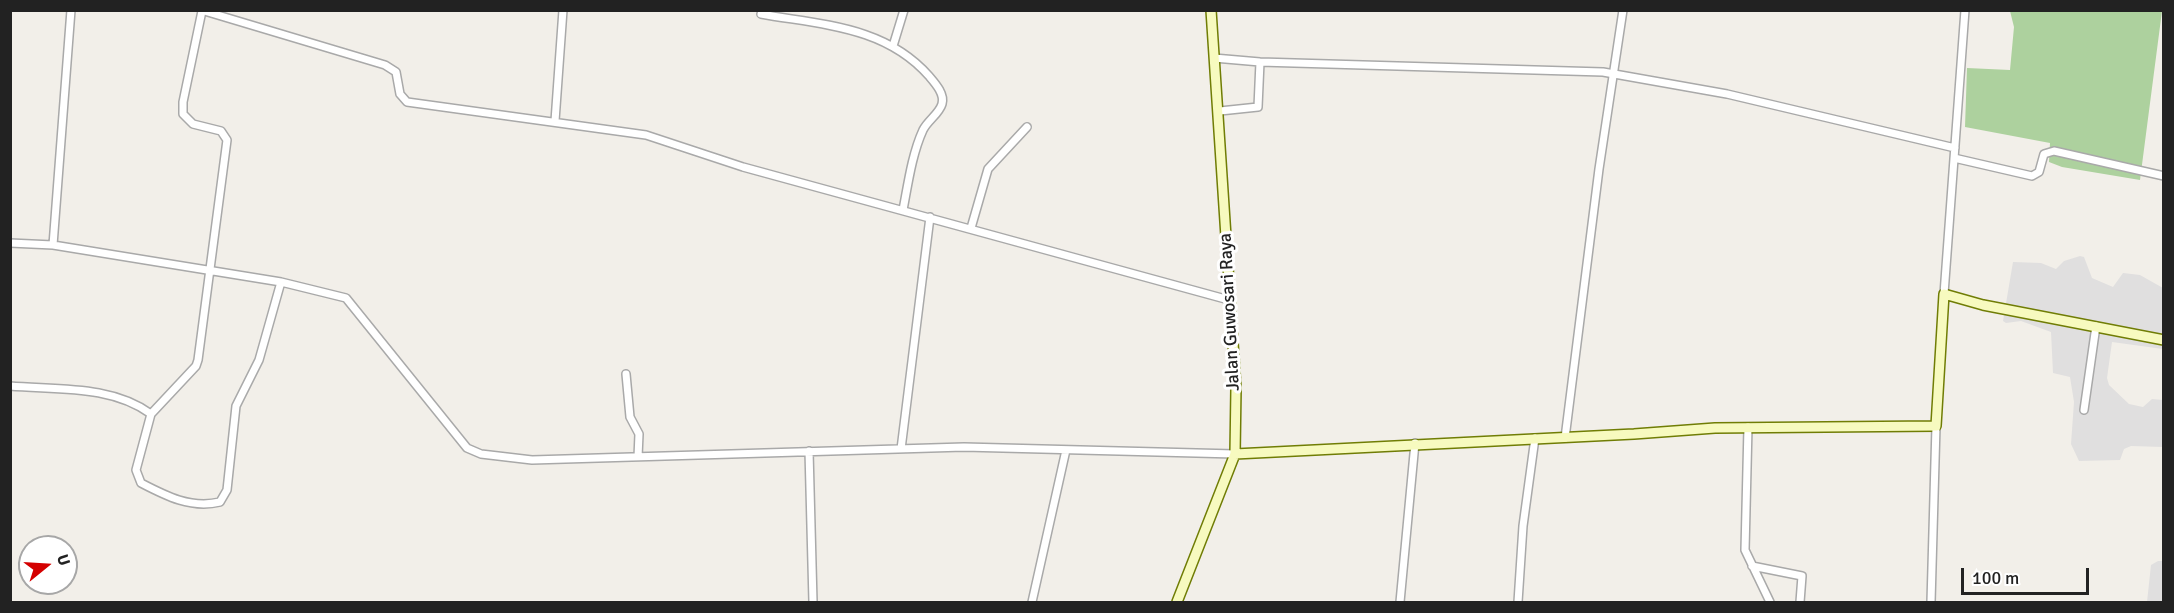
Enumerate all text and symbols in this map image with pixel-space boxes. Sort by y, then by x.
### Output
street label: Jalan Guwosari Raya [1215,232,1245,392]
north arrow [18,535,78,595]
text: U [52,552,74,568]
scale bar [1964,556,2092,594]
text: 100 m [1972,567,2019,589]

